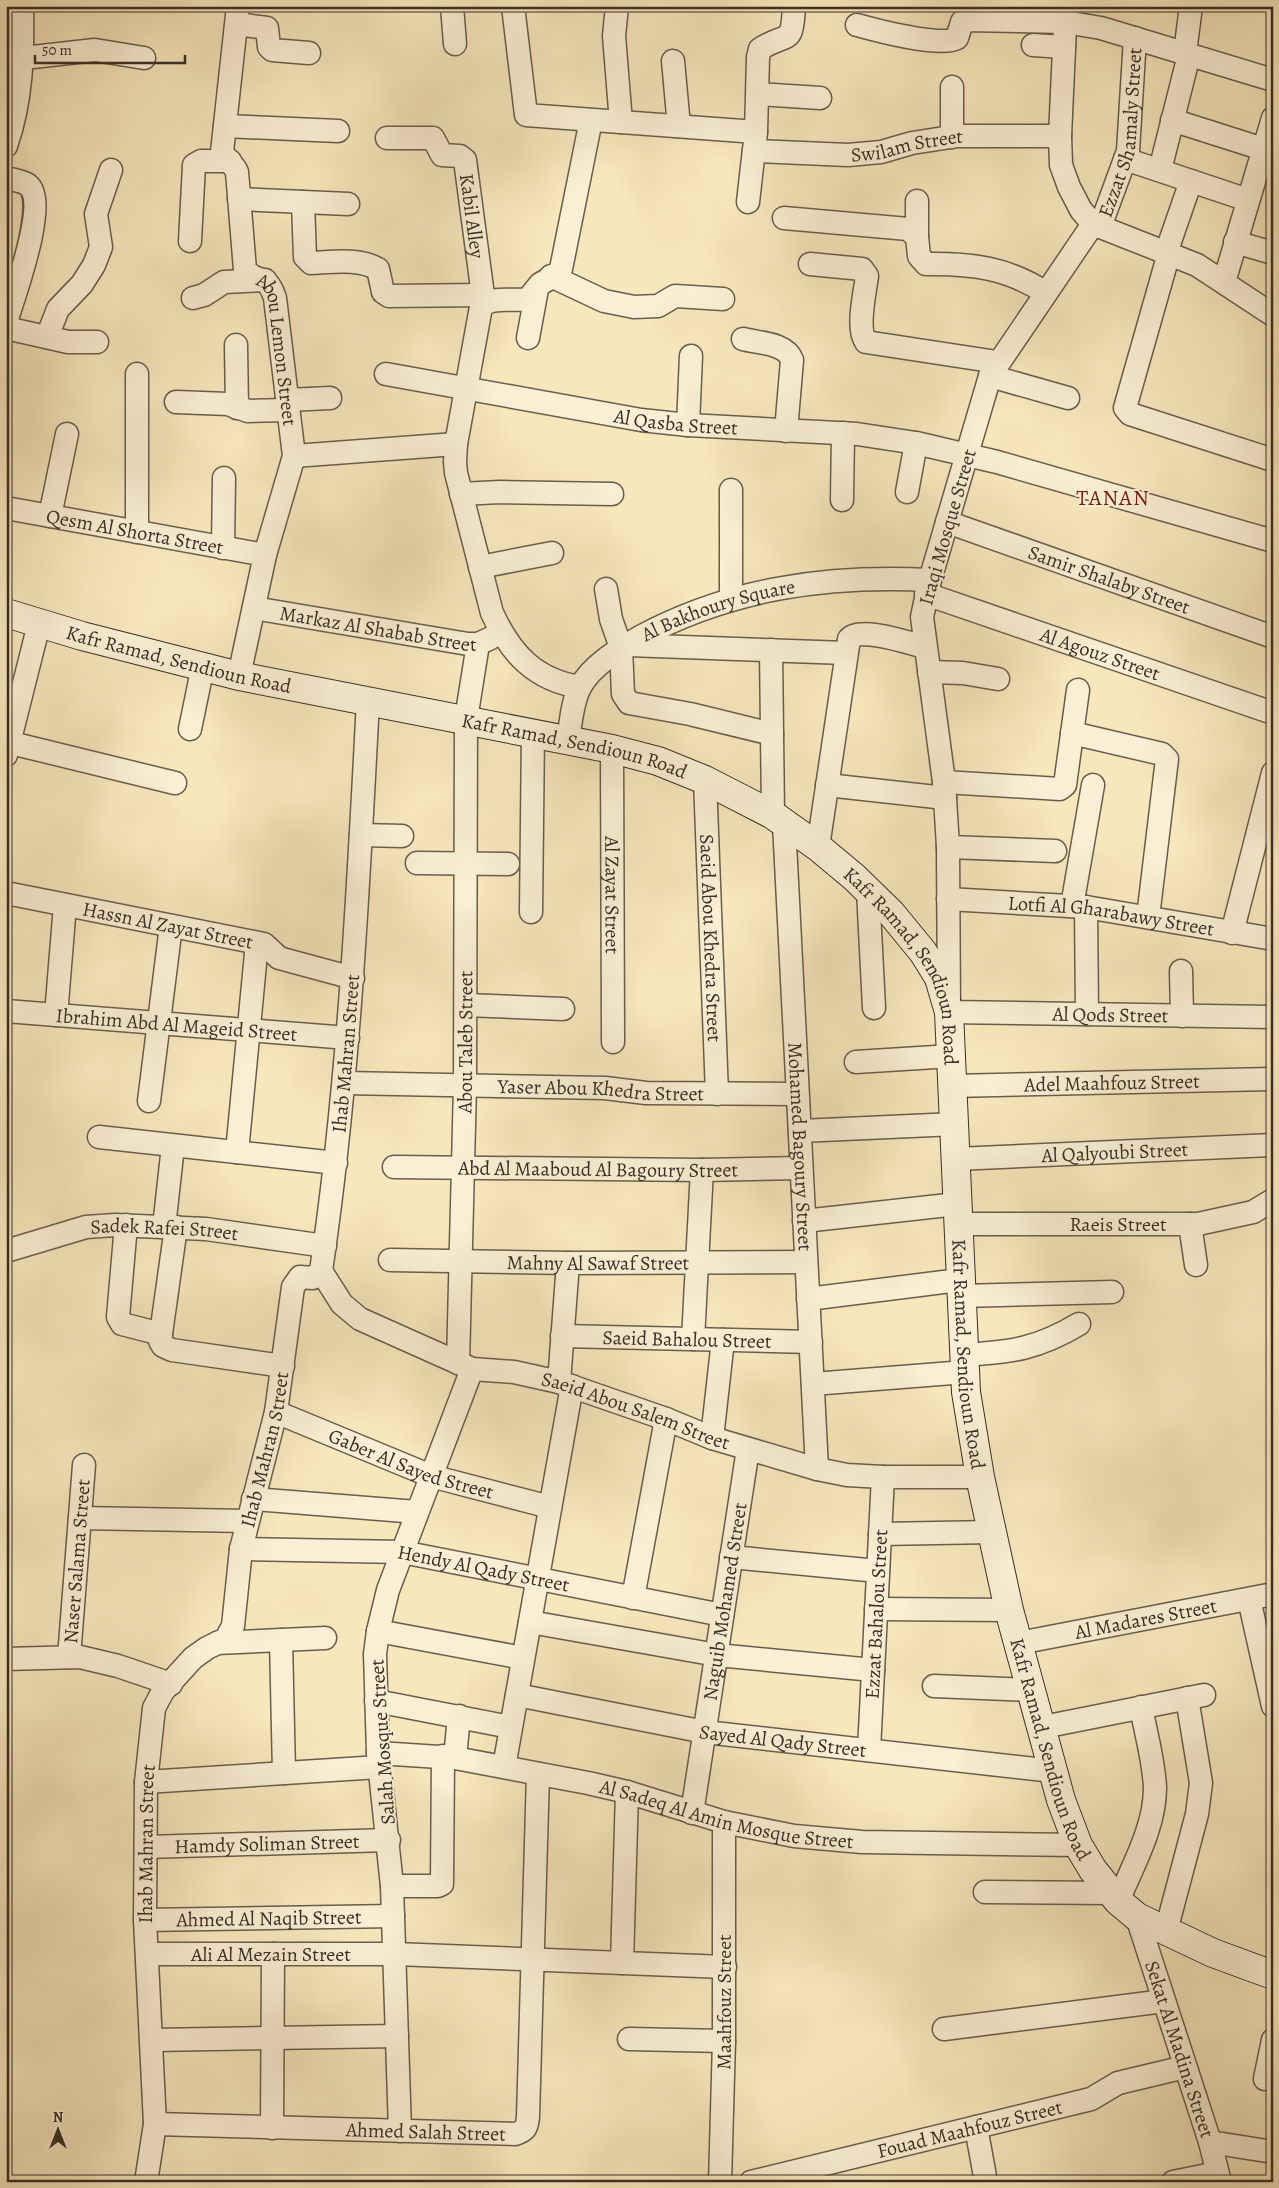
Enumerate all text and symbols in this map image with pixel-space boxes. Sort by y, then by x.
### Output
scale bar [35,32,185,64]
text: 50 m [42,40,72,60]
street label: Ezzat Shamaly Street [1092,46,1148,221]
street label: Swilam Street [850,123,963,169]
street label: Kabil Alley [453,172,491,261]
street label: Abou Lemon Street [251,266,303,428]
street label: Al Qasba Street [611,402,739,442]
street label: Iraqi Mosque Street [912,445,983,608]
district label: TANAN [1076,483,1150,513]
street label: Qesm Al Shorta Street [44,503,226,561]
street label: Samir Shalaby Street [1024,539,1194,621]
street label: Al Bakhoury Square [636,573,797,648]
street label: Markaz Al Shabab Street [278,600,477,658]
street label: Kafr Ramad, Sendioun Road [63,619,294,700]
street label: Al Agouz Street [1035,621,1164,687]
street label: Kafr Ramad, Sendioun Road [459,707,691,786]
street label: Saeid Abou Khedra Street [693,833,728,1043]
street label: Al Zayat Street [598,835,626,955]
street label: Kafr Ramad, Sendioun Road [837,861,964,1066]
street label: Lotfi Al Gharabawy Street [1007,889,1216,943]
street label: Hassn Al Zayat Street [80,895,256,956]
street label: Abou Taleb Street [451,970,479,1115]
street label: Ihab Mahran Street [325,973,366,1134]
street label: Al Qods Street [1051,1001,1169,1029]
street label: Ibrahim Abd Al Mageid Street [55,1002,299,1048]
street label: Mohamed Bagoury Street [781,1042,819,1252]
street label: Adel Maahfouz Street [1023,1068,1200,1098]
street label: Yaser Abou Khedra Street [496,1073,704,1107]
street label: Al Qalyoubi Street [1040,1136,1189,1169]
street label: Abd Al Maaboud Al Bagoury Street [457,1155,739,1184]
street label: Raeis Street [1069,1211,1167,1238]
street label: Sadek Rafei Street [89,1212,240,1248]
street label: Kafr Ramad, Sendioun Road [945,1238,992,1471]
street label: Mahny Al Sawaf Street [507,1249,690,1277]
street label: Saeid Bahalou Street [602,1324,772,1355]
street label: Saeid Abou Salem Street [539,1366,733,1457]
street label: Ihab Mahran Street [234,1370,295,1530]
street label: Gaber Al Sayed Street [324,1422,497,1506]
street label: Naser Salama Street [57,1478,97,1645]
street label: Naguib Mohamed Street [696,1500,754,1702]
street label: Ezzat Bahalou Street [859,1528,894,1700]
street label: Hendy Al Qady Street [395,1538,572,1599]
street label: Al Madares Street [1072,1592,1219,1646]
street label: Kafr Ramad, Sendioun Road [1003,1635,1097,1866]
street label: Salah Mosque Street [363,1658,402,1826]
street label: Sayed Al Qady Street [697,1718,868,1764]
street label: Ihab Mahran Street [132,1763,162,1924]
street label: Al Sadeq Al Amin Mosque Street [596,1773,855,1855]
street label: Hamdy Soliman Street [174,1828,360,1860]
street label: Ahmed Al Naqib Street [175,1904,362,1934]
street label: Maahfouz Street [710,1934,738,2070]
street label: Ali Al Mezain Street [190,1941,351,1968]
street label: Sekat Al Madina Street [1138,1957,1221,2142]
street label: Fouad Maahfouz Street [874,2093,1065,2165]
north arrow [32,2106,82,2156]
text: N [53,2108,63,2127]
street label: Ahmed Salah Street [345,2116,507,2148]

